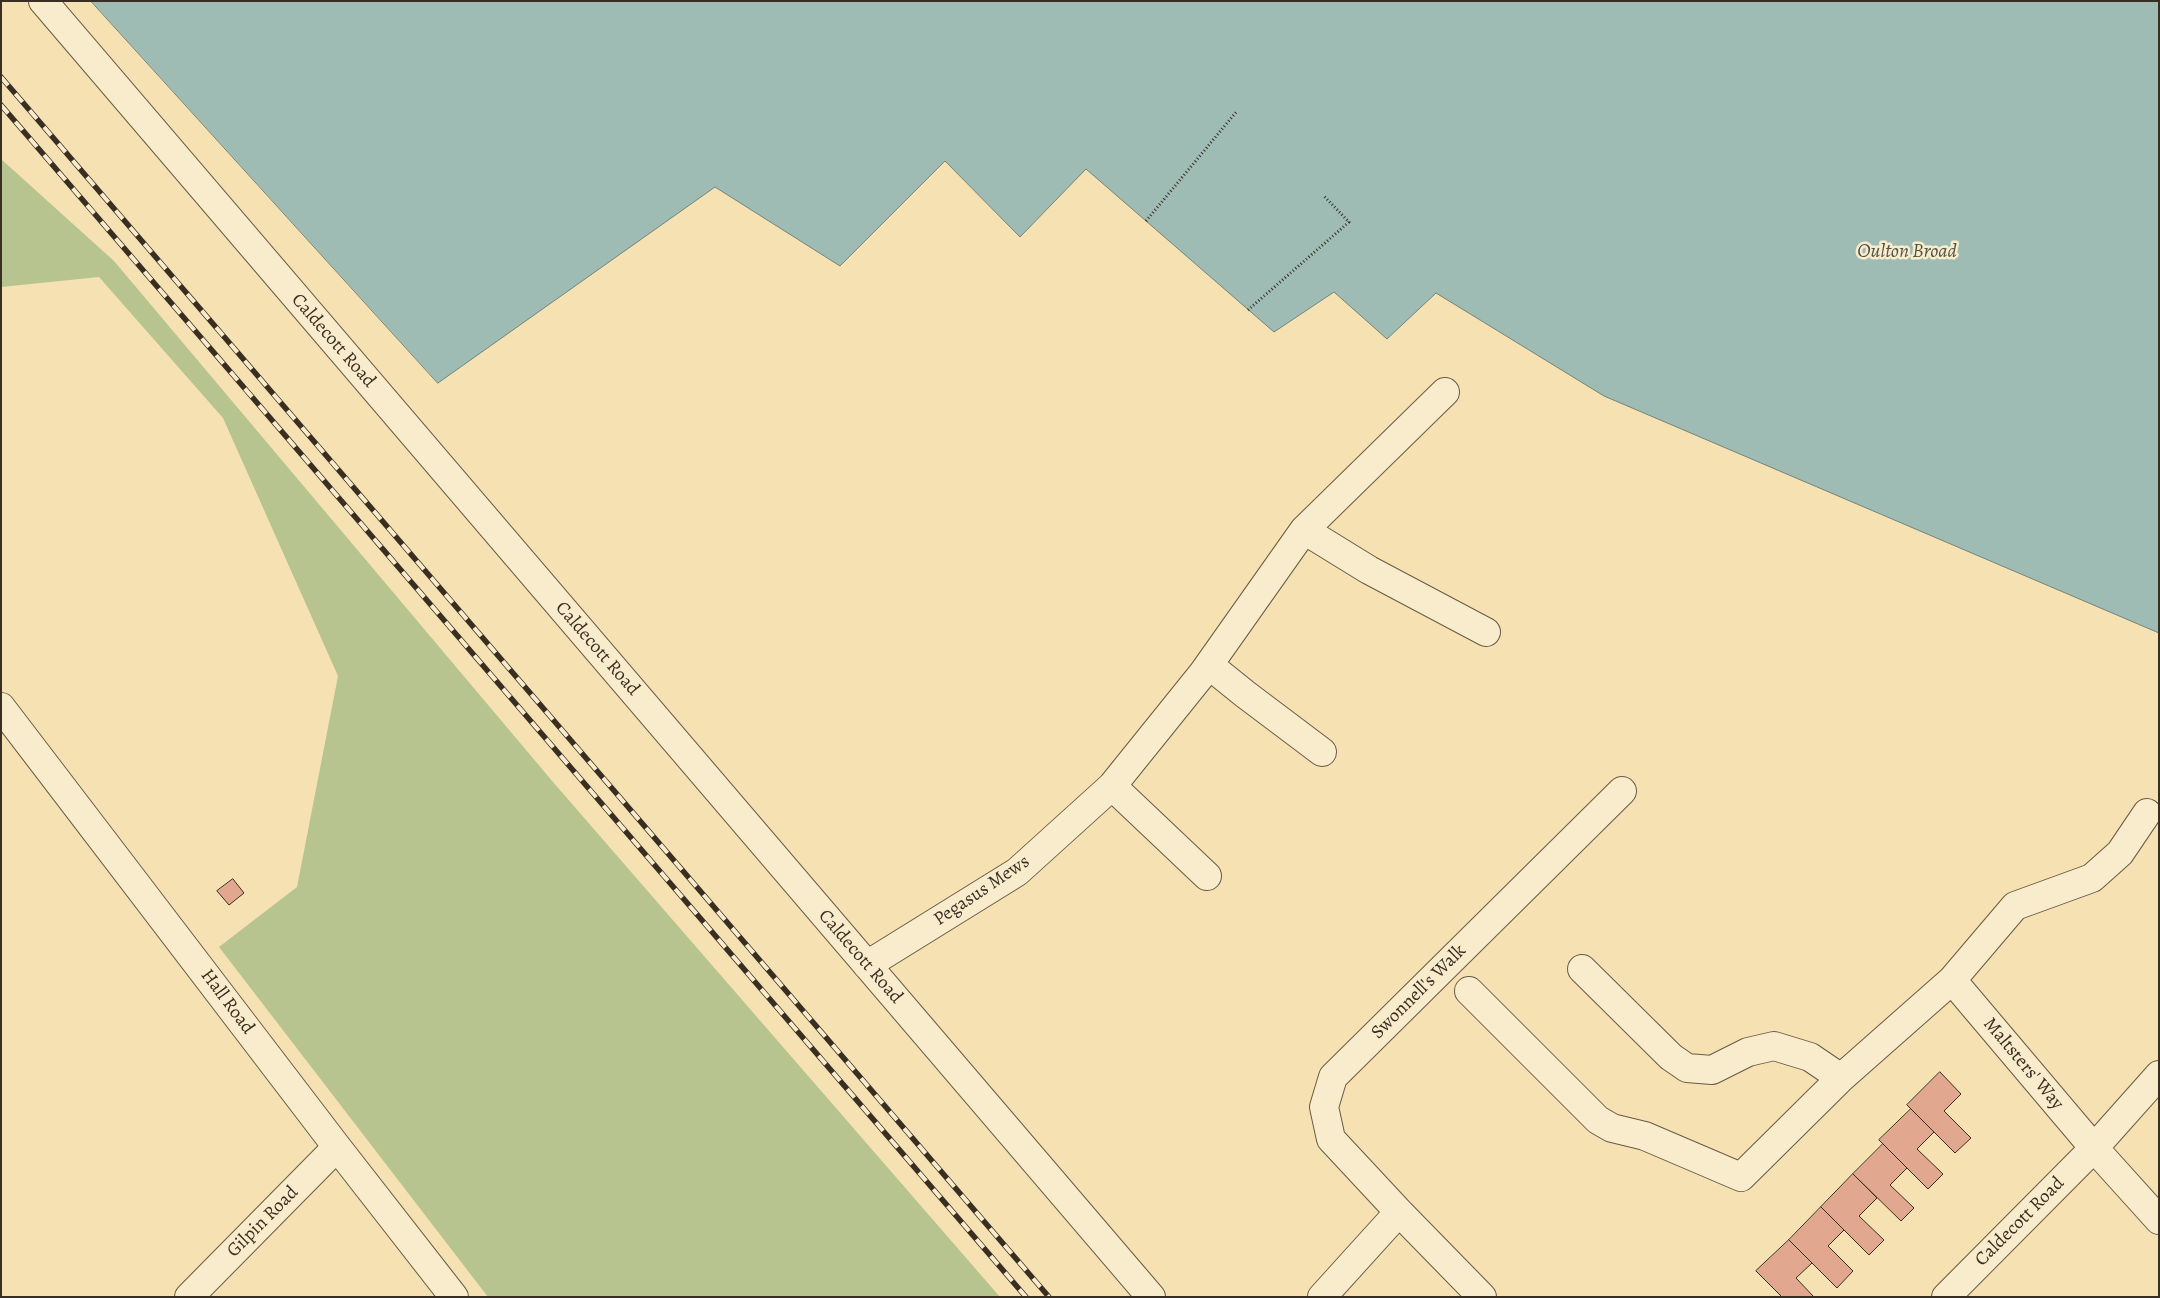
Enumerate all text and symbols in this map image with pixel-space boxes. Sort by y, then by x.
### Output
water label: Oulton Broad [1857,240,1957,264]
street label: Caldecott Road [286,289,380,393]
street label: Caldecott Road [550,597,644,701]
street label: Pegasus Mews [930,851,1034,931]
street label: Caldecott Road [813,905,907,1009]
street label: Swonnell's Walk [1367,940,1471,1044]
street label: Hall Road [195,965,259,1039]
street label: Maltsters' Way [1978,1013,2068,1115]
street label: Caldecott Road [1971,1173,2069,1271]
street label: Gilpin Road [223,1182,303,1262]

